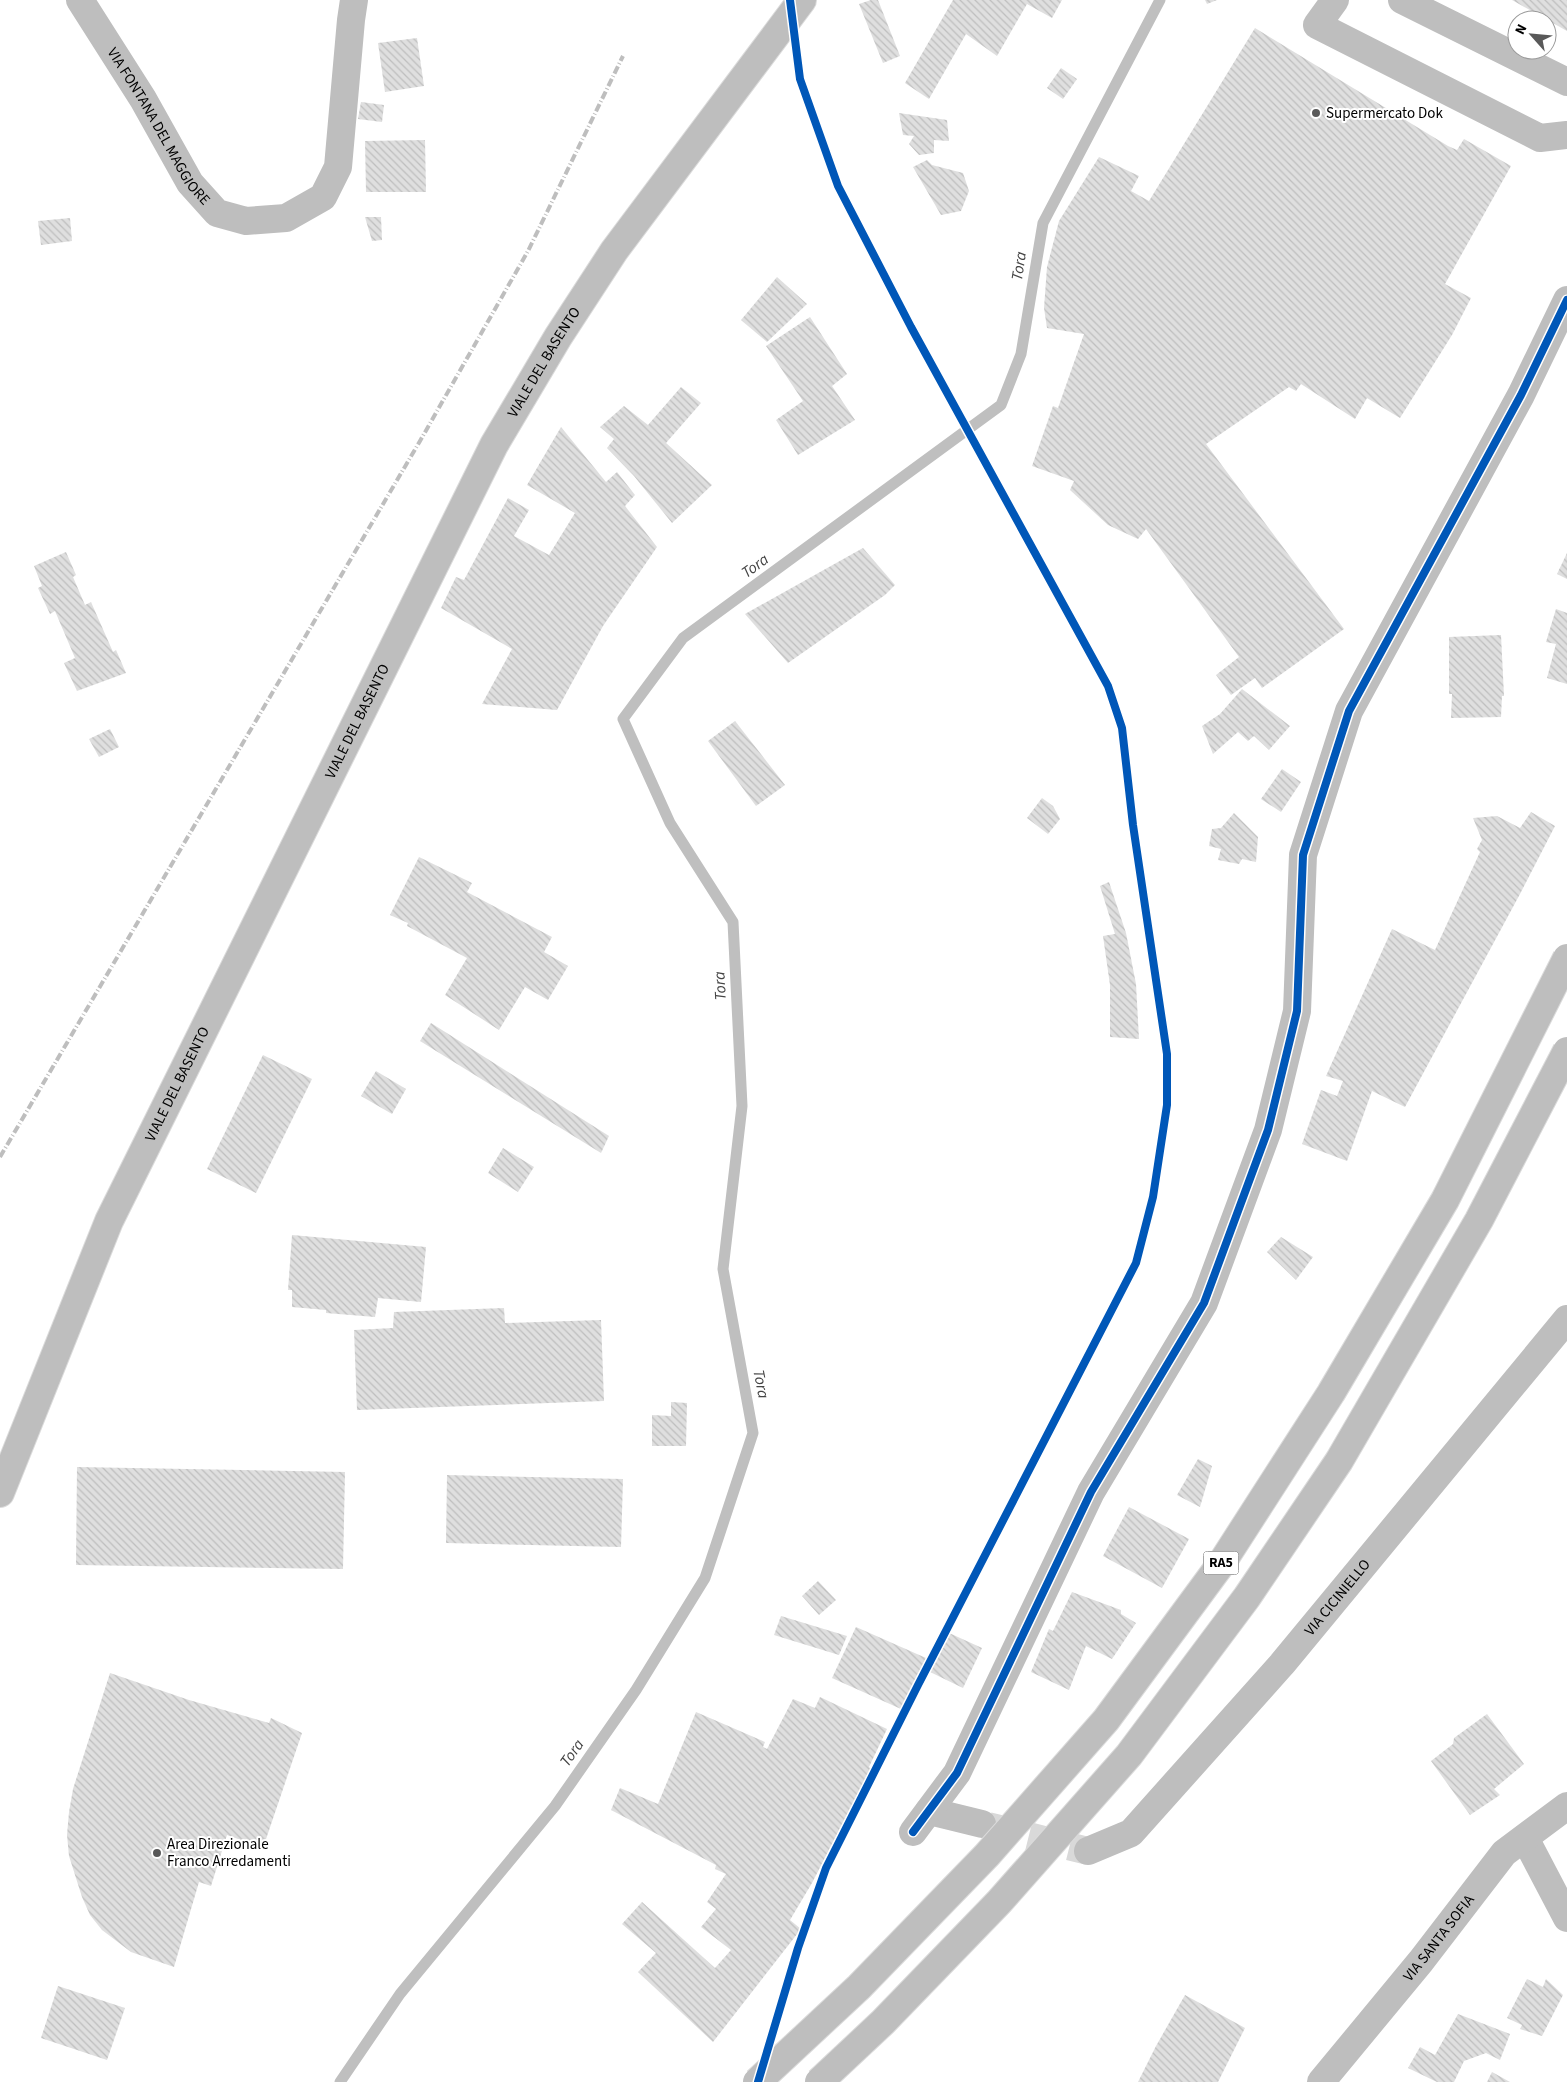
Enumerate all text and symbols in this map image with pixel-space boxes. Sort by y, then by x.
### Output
north arrow [1507,10,1557,60]
text: N [1510,21,1532,38]
street label: VIA FONTANA DEL MAGGIORE [102,43,215,210]
place label: Supermercato Dok [1326,103,1443,124]
marker: Supermercato Dok [1310,107,1322,119]
water label: Tora [1006,249,1032,282]
street label: VIALE DEL BASENTO [502,303,585,421]
water label: Tora [737,548,774,583]
street label: VIALE DEL BASENTO [320,660,394,782]
water label: Tora [708,970,732,1001]
street label: VIALE DEL BASENTO [140,1023,214,1145]
water label: Tora [747,1368,775,1401]
road number: RA5 [1204,1552,1238,1575]
street label: VIA CICINIELLO [1299,1554,1375,1640]
water label: Tora [555,1734,590,1771]
place label: Area Direzionale Franco Arredamenti [167,1834,291,1872]
marker: Area Direzionale Franco Arredamenti [151,1847,163,1859]
street label: VIA SANTA SOFIA [1398,1889,1479,1986]

